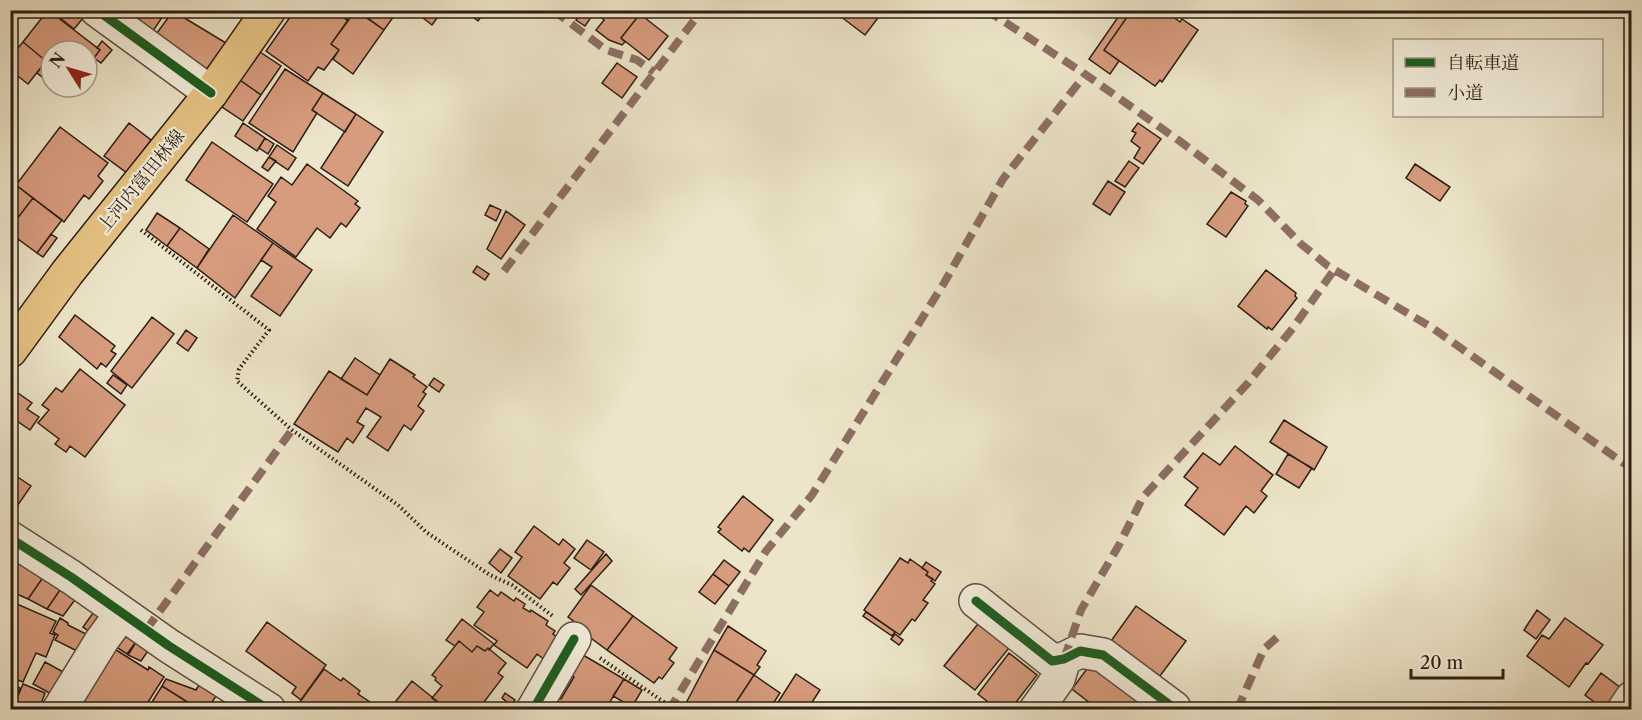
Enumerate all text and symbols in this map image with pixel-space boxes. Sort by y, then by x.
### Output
north arrow [39,39,99,99]
legend [1393,39,1603,117]
text: N [45,48,69,72]
text: 自転車道 [1447,52,1519,74]
text: 小道 [1447,82,1483,104]
street label: 上河内富田林線 [93,125,189,237]
scale bar [1411,642,1502,680]
text: 20 m [1420,652,1464,674]

